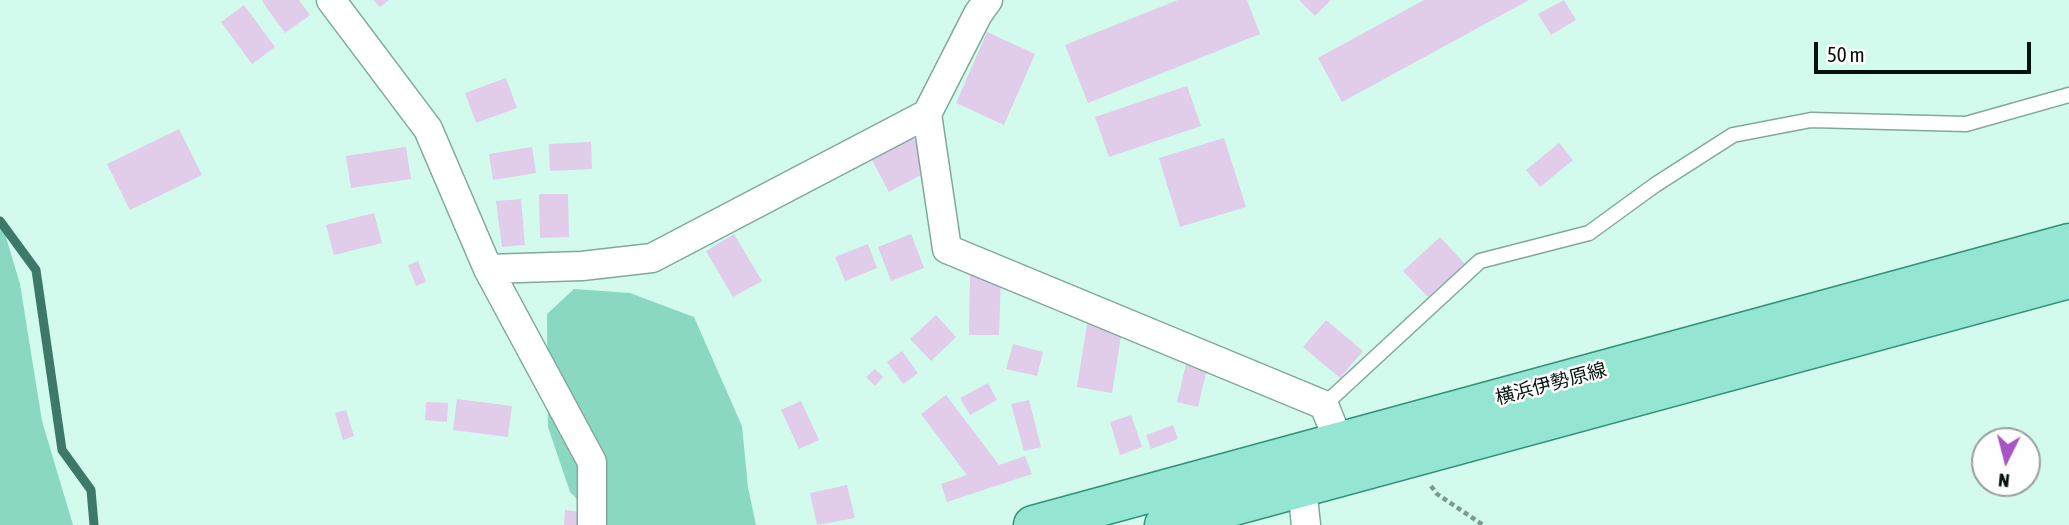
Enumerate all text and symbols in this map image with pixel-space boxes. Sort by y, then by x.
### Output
scale bar [1817,28,2034,72]
text: 50 m [1827,42,1865,66]
street label: 横浜伊勢原線 [1493,358,1609,410]
north arrow [1971,427,2041,497]
text: N [1997,469,2011,492]

